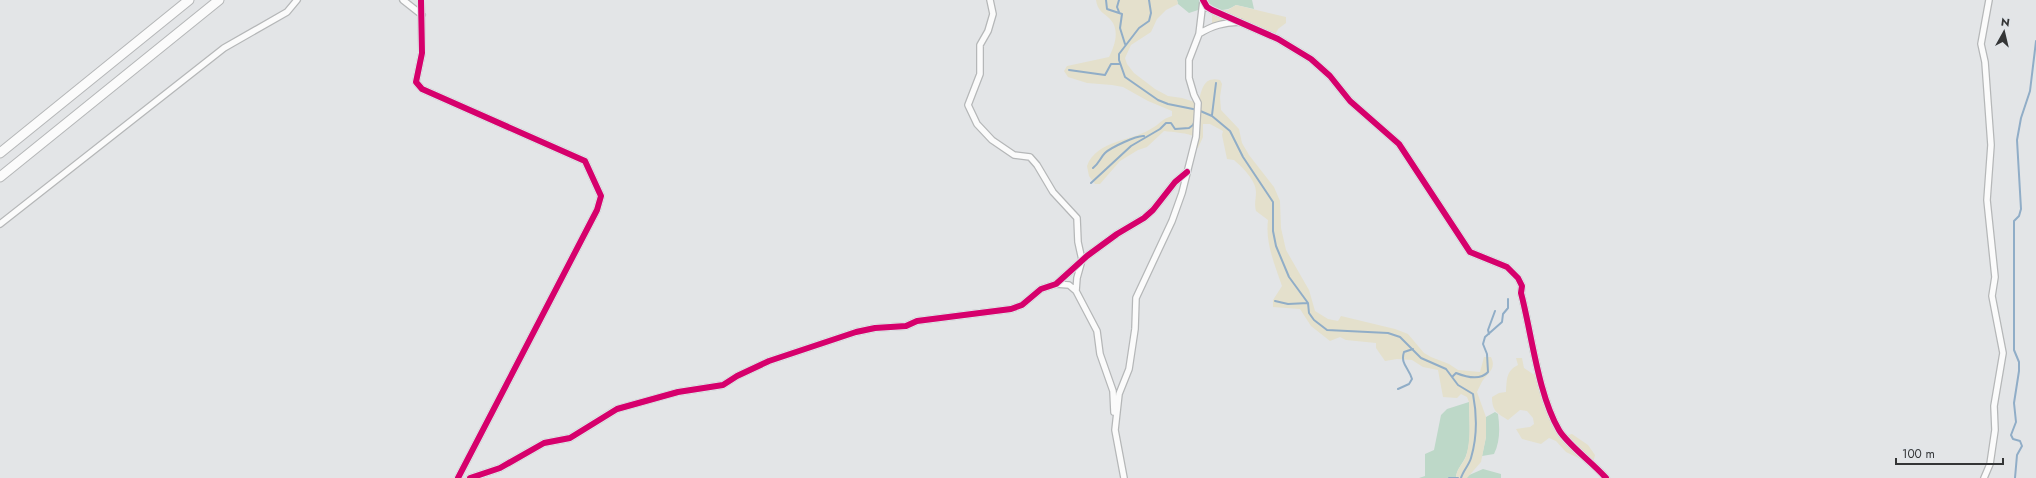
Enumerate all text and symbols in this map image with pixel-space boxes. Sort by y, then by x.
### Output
north arrow [1984,12,2024,52]
text: N [2000,14,2011,31]
scale bar [1896,440,2003,466]
text: 100 m [1902,445,1935,463]

